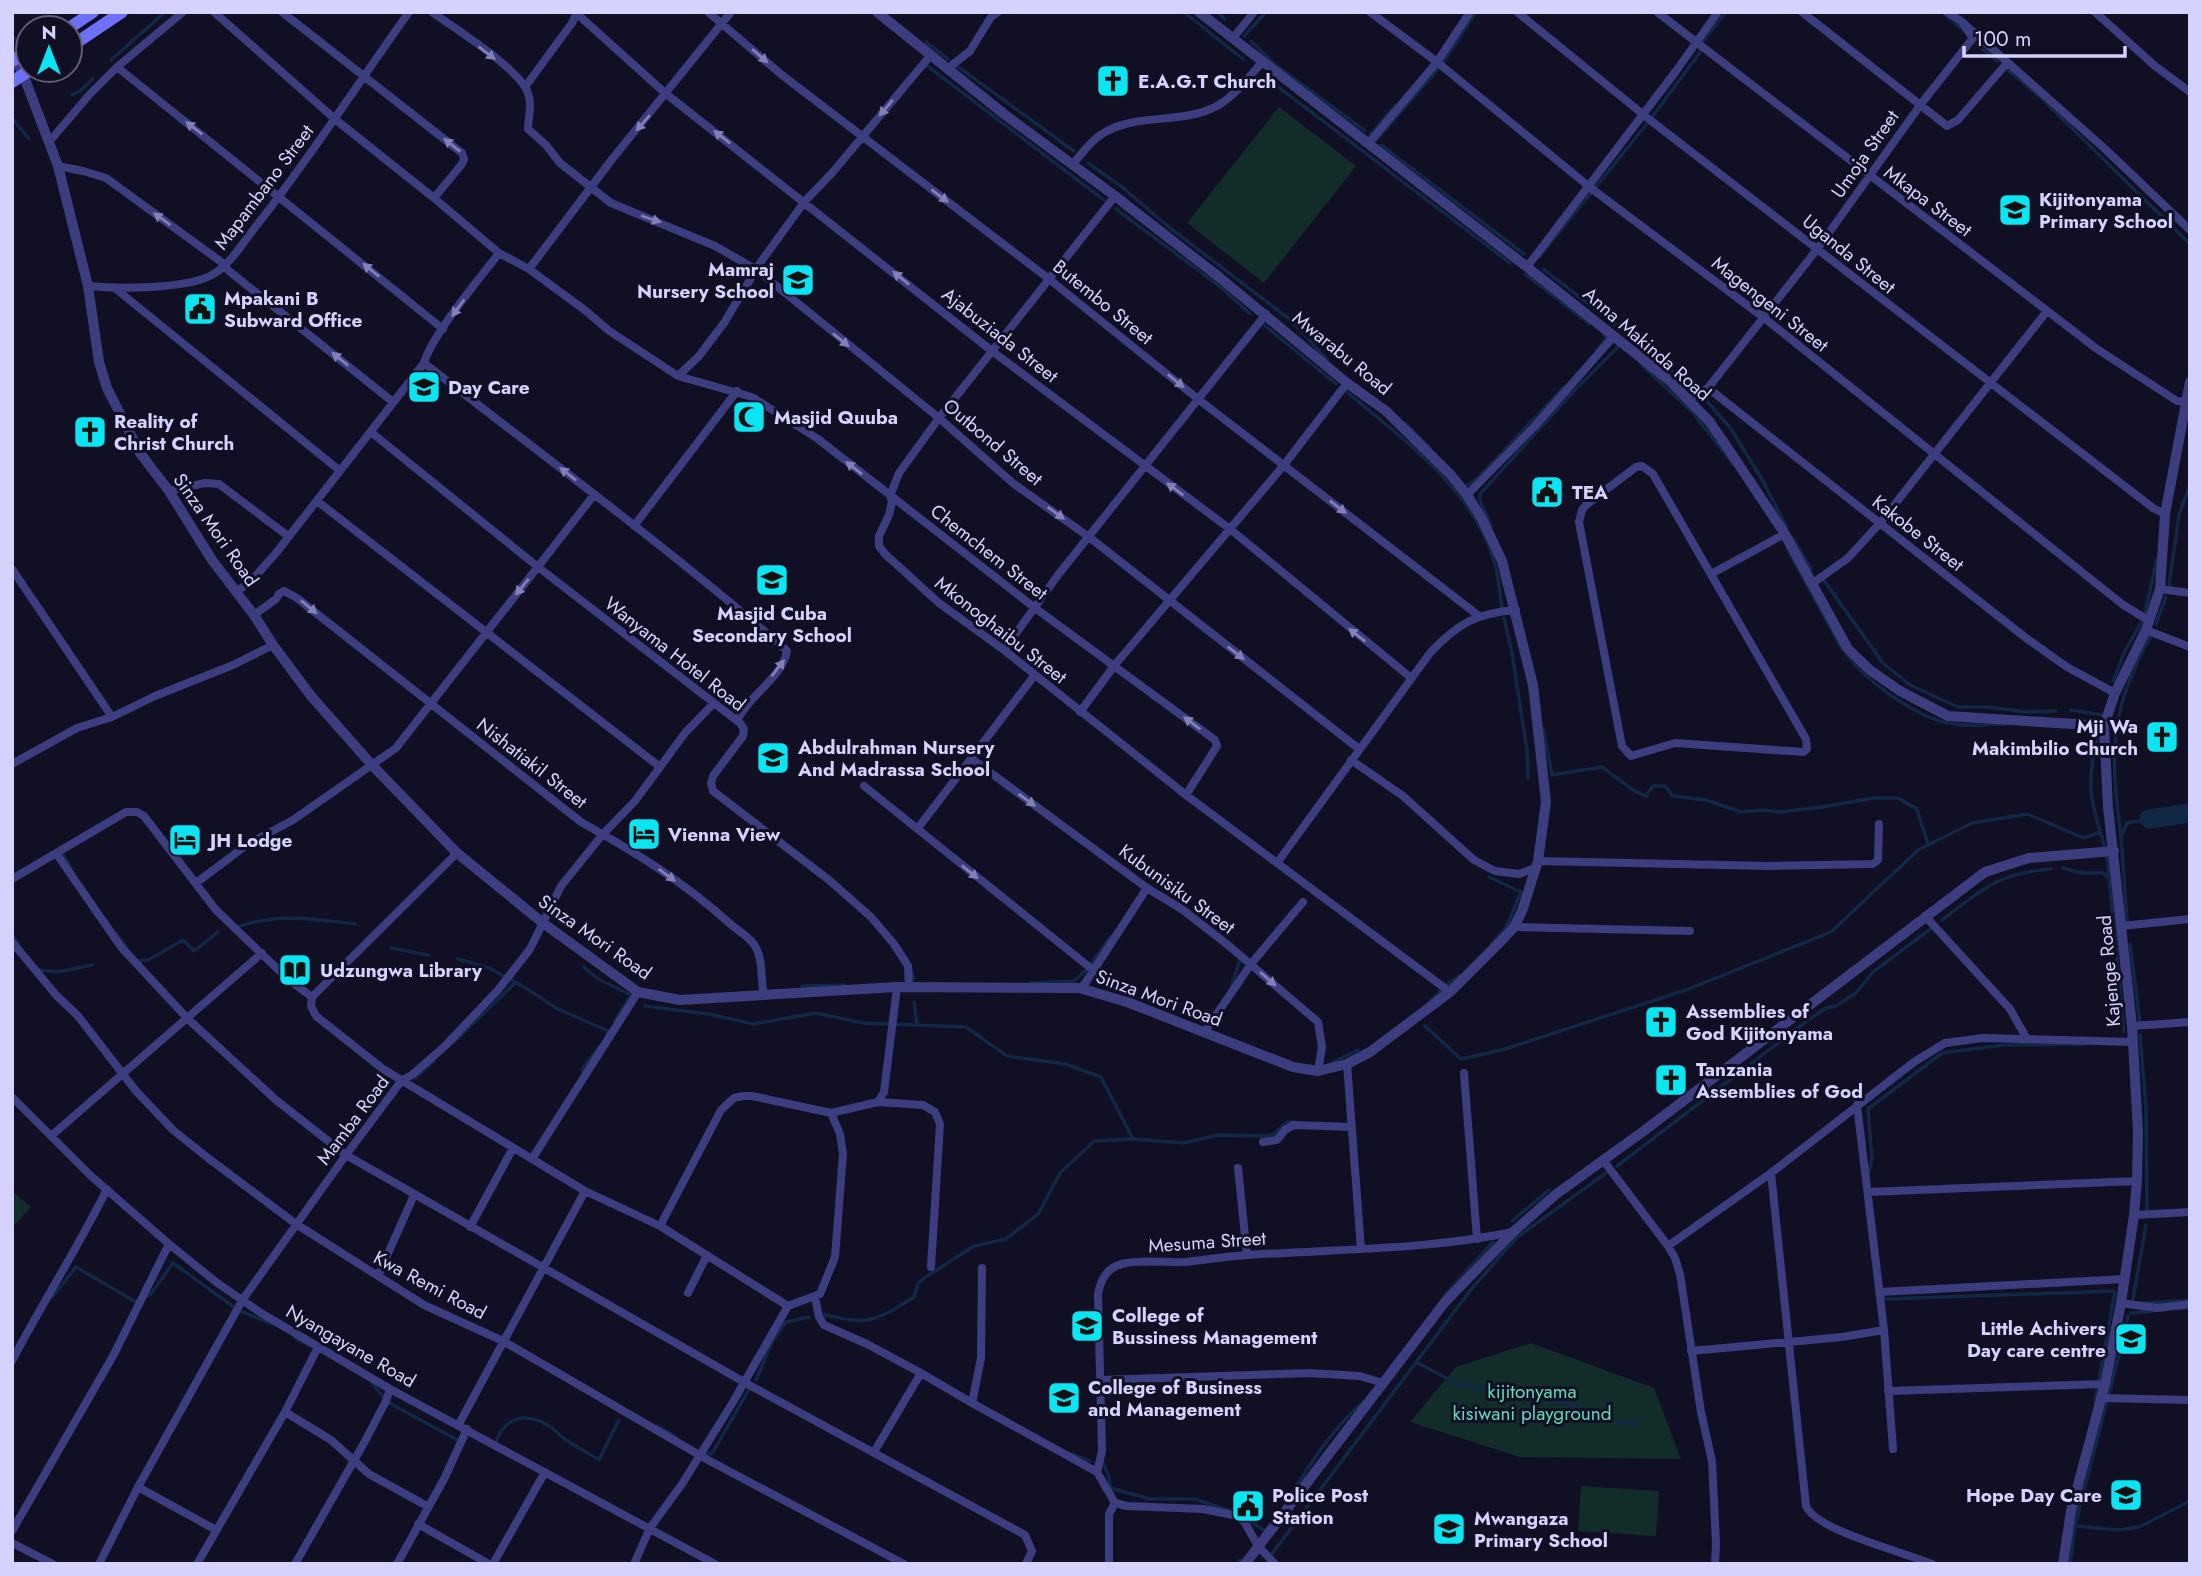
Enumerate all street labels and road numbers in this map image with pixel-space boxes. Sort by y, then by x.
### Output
street label: Umoja Street [1825,104,1906,204]
street label: Mapambano Street [208,118,320,255]
street label: Mkapa Street [1878,159,1978,243]
street label: Uganda Street [1797,208,1902,300]
street label: Magengeni Street [1706,250,1834,359]
street label: Butembo Street [1047,253,1159,351]
street label: Ajabuziada Street [936,281,1064,389]
street label: Anna Makinda Road [1577,281,1717,407]
street label: Mwarabu Road [1287,305,1397,401]
street label: Outbond Street [937,392,1049,492]
street label: Sinza Mori Road [167,468,265,592]
street label: Kakobe Street [1866,489,1970,578]
street label: Chemchem Street [925,498,1054,607]
street label: Mkonoghaibu Street [929,570,1073,690]
street label: Wanyama Hotel Road [599,590,751,718]
street label: Nishatiakil Street [471,711,593,815]
street label: Kubunisiku Street [1113,838,1241,941]
street label: Sinza Mori Road [533,888,657,986]
street label: Kajenge Road [2091,914,2127,1028]
street label: Sinza Mori Road [1092,963,1226,1033]
street label: Mamba Road [310,1070,396,1170]
street label: Mesuma Street [1147,1224,1267,1260]
street label: Kwa Remi Road [369,1244,491,1326]
street label: Nyangayane Road [281,1298,421,1394]

